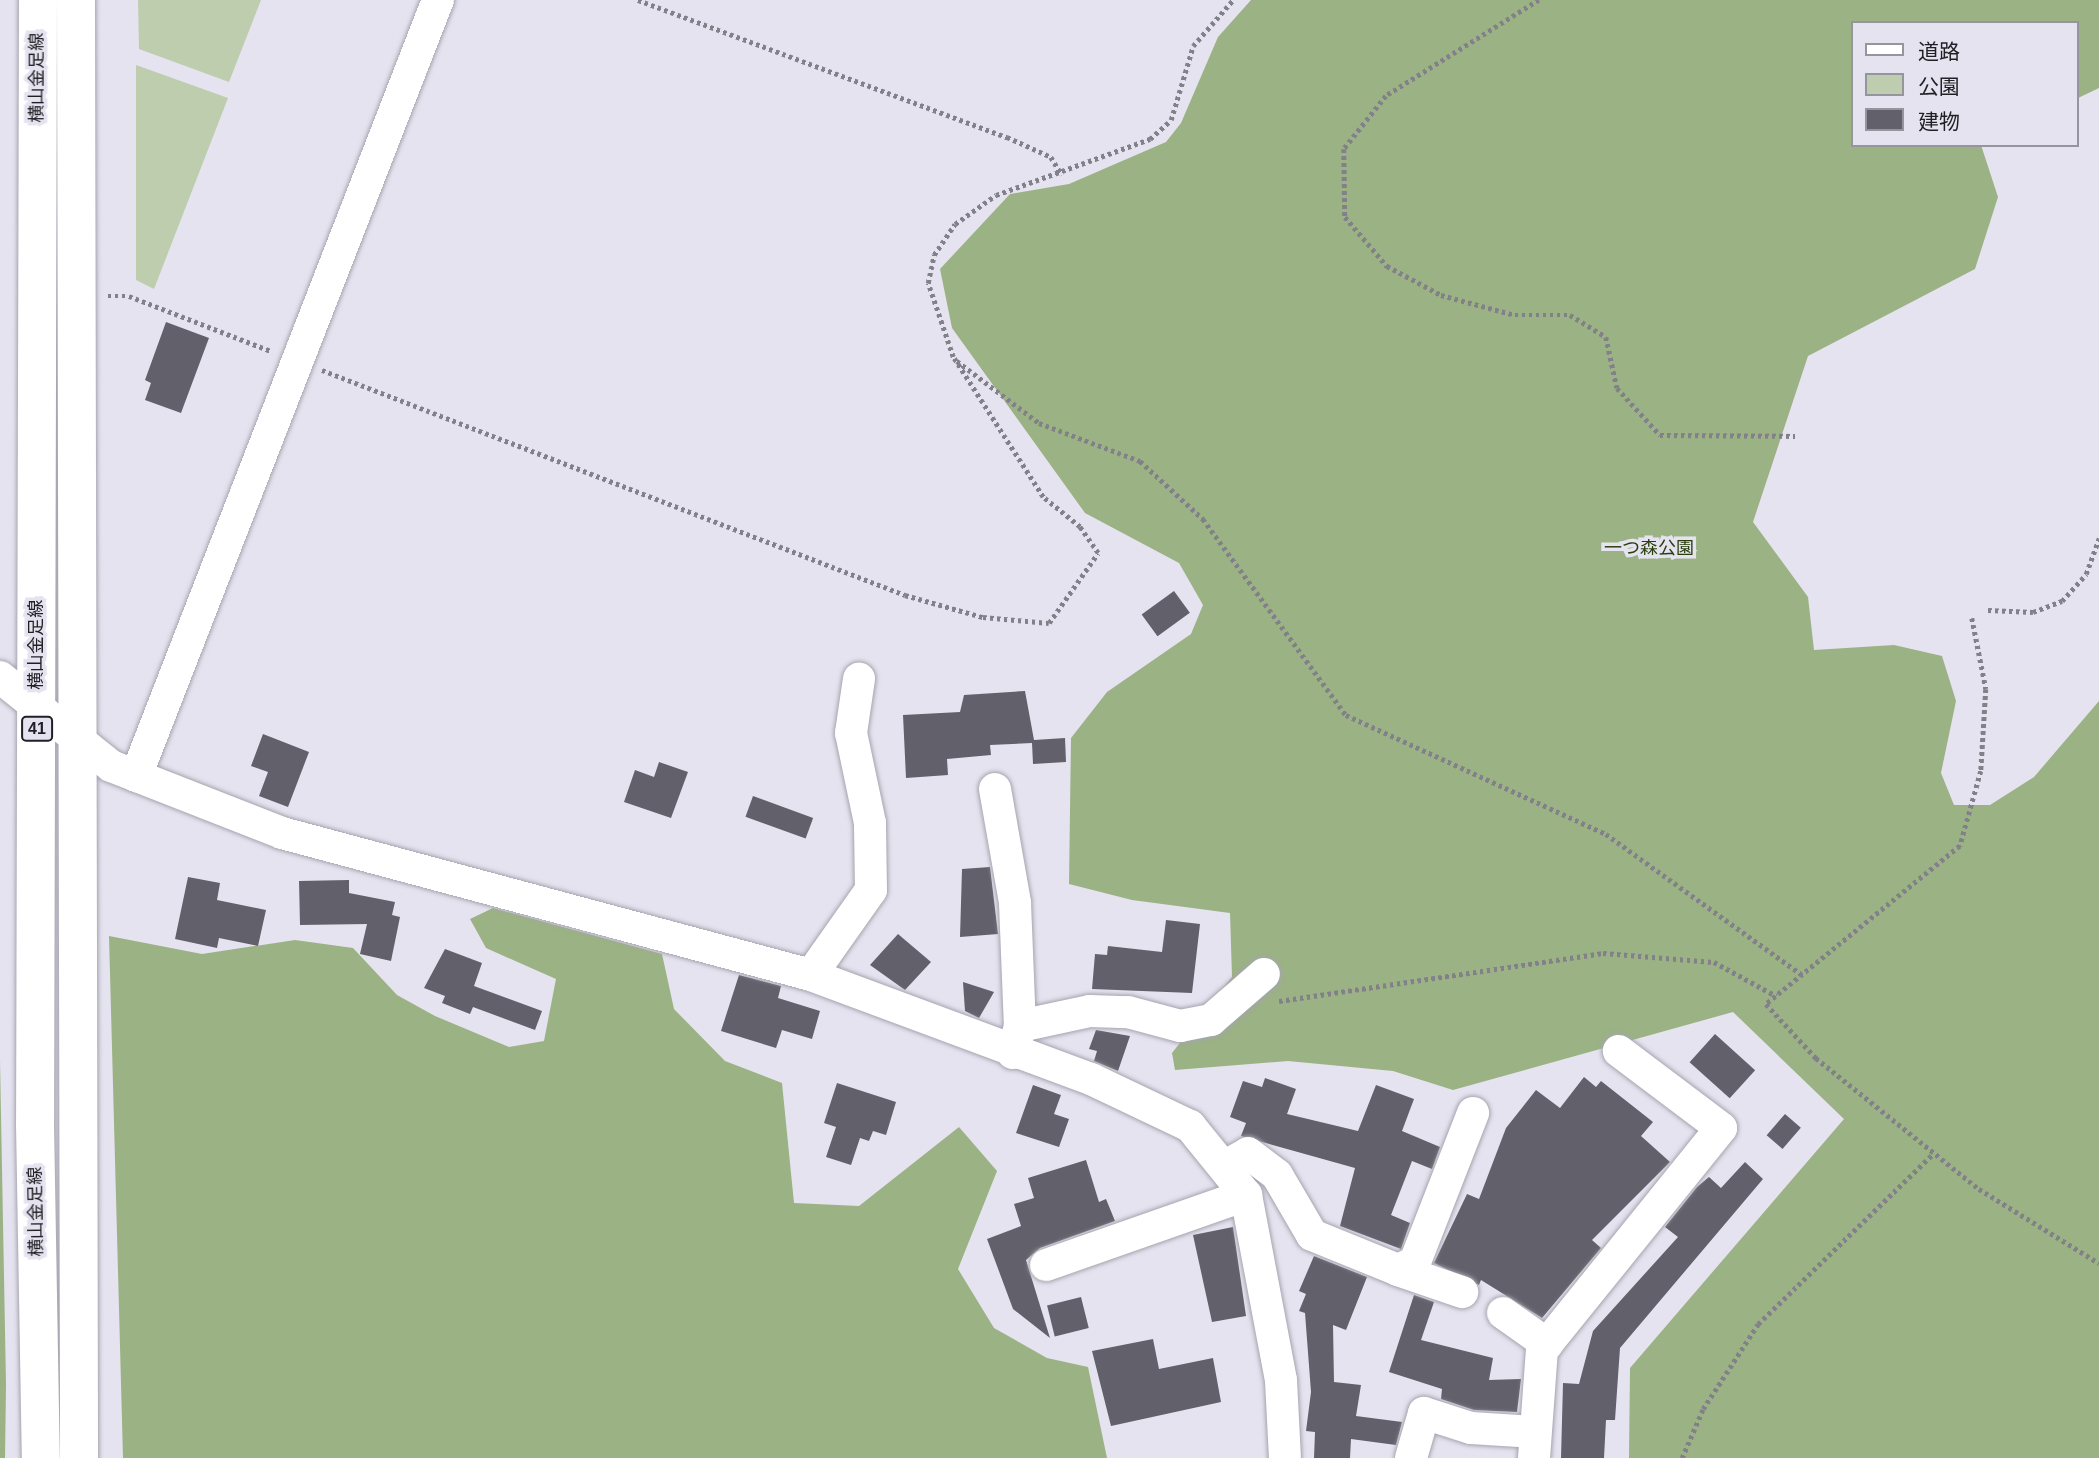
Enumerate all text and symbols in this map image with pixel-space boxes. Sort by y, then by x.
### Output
legend [1850,21,2078,147]
street label: 横山金足線 [26,33,48,123]
text: 道路 [1918,40,1960,63]
text: 公園 [1918,75,1960,98]
text: 建物 [1918,110,1960,133]
park label: 一つ森公園 [1604,537,1694,559]
street label: 横山金足線 [25,600,47,690]
road number: 41 [20,716,54,742]
street label: 横山金足線 [24,1167,48,1257]

